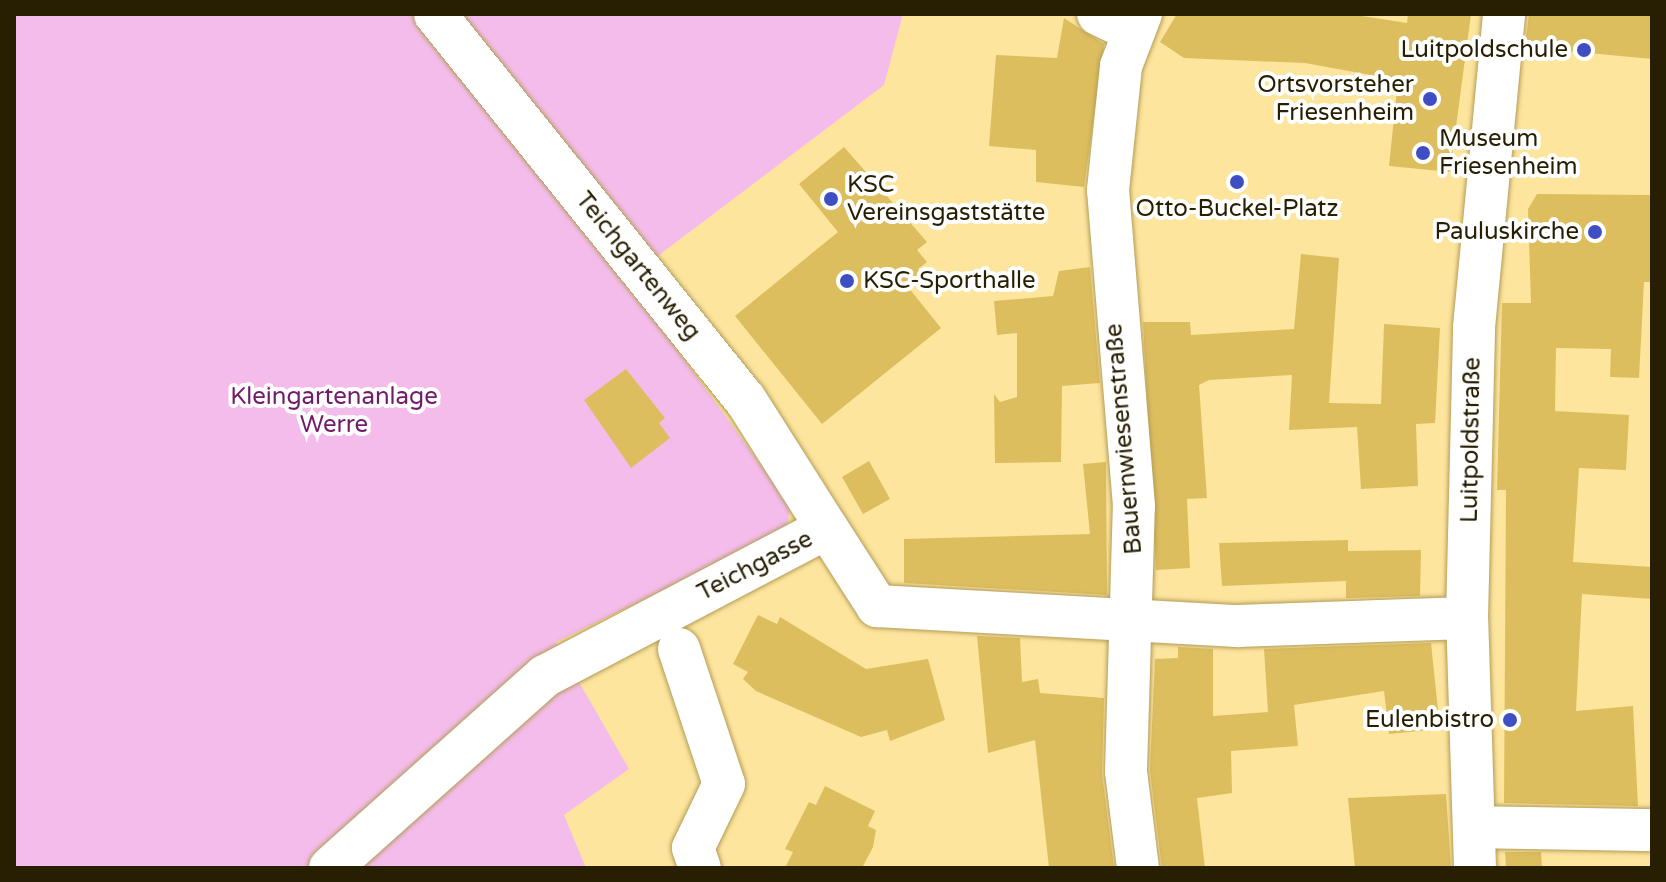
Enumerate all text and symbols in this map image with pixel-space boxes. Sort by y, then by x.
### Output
place label: Luitpoldschule [1401,36,1568,64]
marker: Luitpoldschule [1575,41,1593,59]
place label: Ortsvorsteher Friesenheim [1257,71,1414,127]
marker: Ortsvorsteher Friesenheim [1421,90,1439,108]
place label: Museum Friesenheim [1439,125,1578,181]
marker: Museum Friesenheim [1414,144,1432,162]
place label: KSC Vereinsgaststätte [847,171,1045,227]
marker: Otto-Buckel-Platz [1228,173,1246,191]
street label: Teichgartenweg [569,186,707,346]
marker: KSC Vereinsgaststätte [822,190,840,208]
place label: Otto-Buckel-Platz [1136,195,1338,223]
place label: Pauluskirche [1434,218,1579,246]
marker: Pauluskirche [1586,223,1604,241]
place label: KSC-Sporthalle [863,267,1036,295]
marker: KSC-Sporthalle [838,272,856,290]
street label: Bauernwiesenstraße [1100,322,1148,556]
street label: Luitpoldstraße [1455,357,1487,523]
park label: Kleingartenanlage Werre [230,383,438,439]
street label: Teichgasse [693,525,817,607]
place label: Eulenbistro [1365,706,1494,734]
marker: Eulenbistro [1501,711,1519,729]

